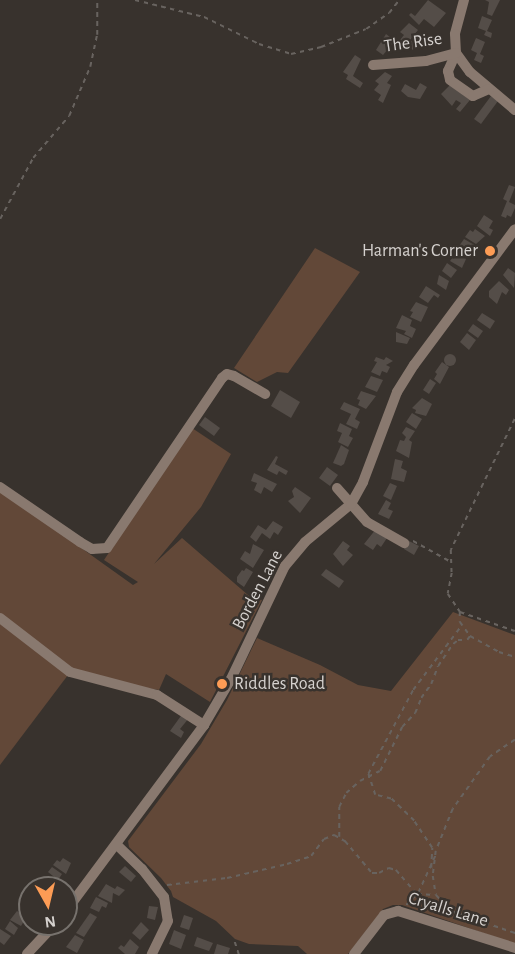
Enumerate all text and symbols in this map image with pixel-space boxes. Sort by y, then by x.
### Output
street label: The Rise [382,28,444,58]
place label: Harman's Corner [362,240,478,262]
marker: Harman's Corner [483,244,497,258]
street label: Borden Lane [228,547,288,633]
place label: Riddles Road [234,673,325,695]
marker: Riddles Road [215,677,229,691]
north arrow [18,876,78,936]
street label: Cryalls Lane [405,888,491,932]
text: N [44,913,57,931]

